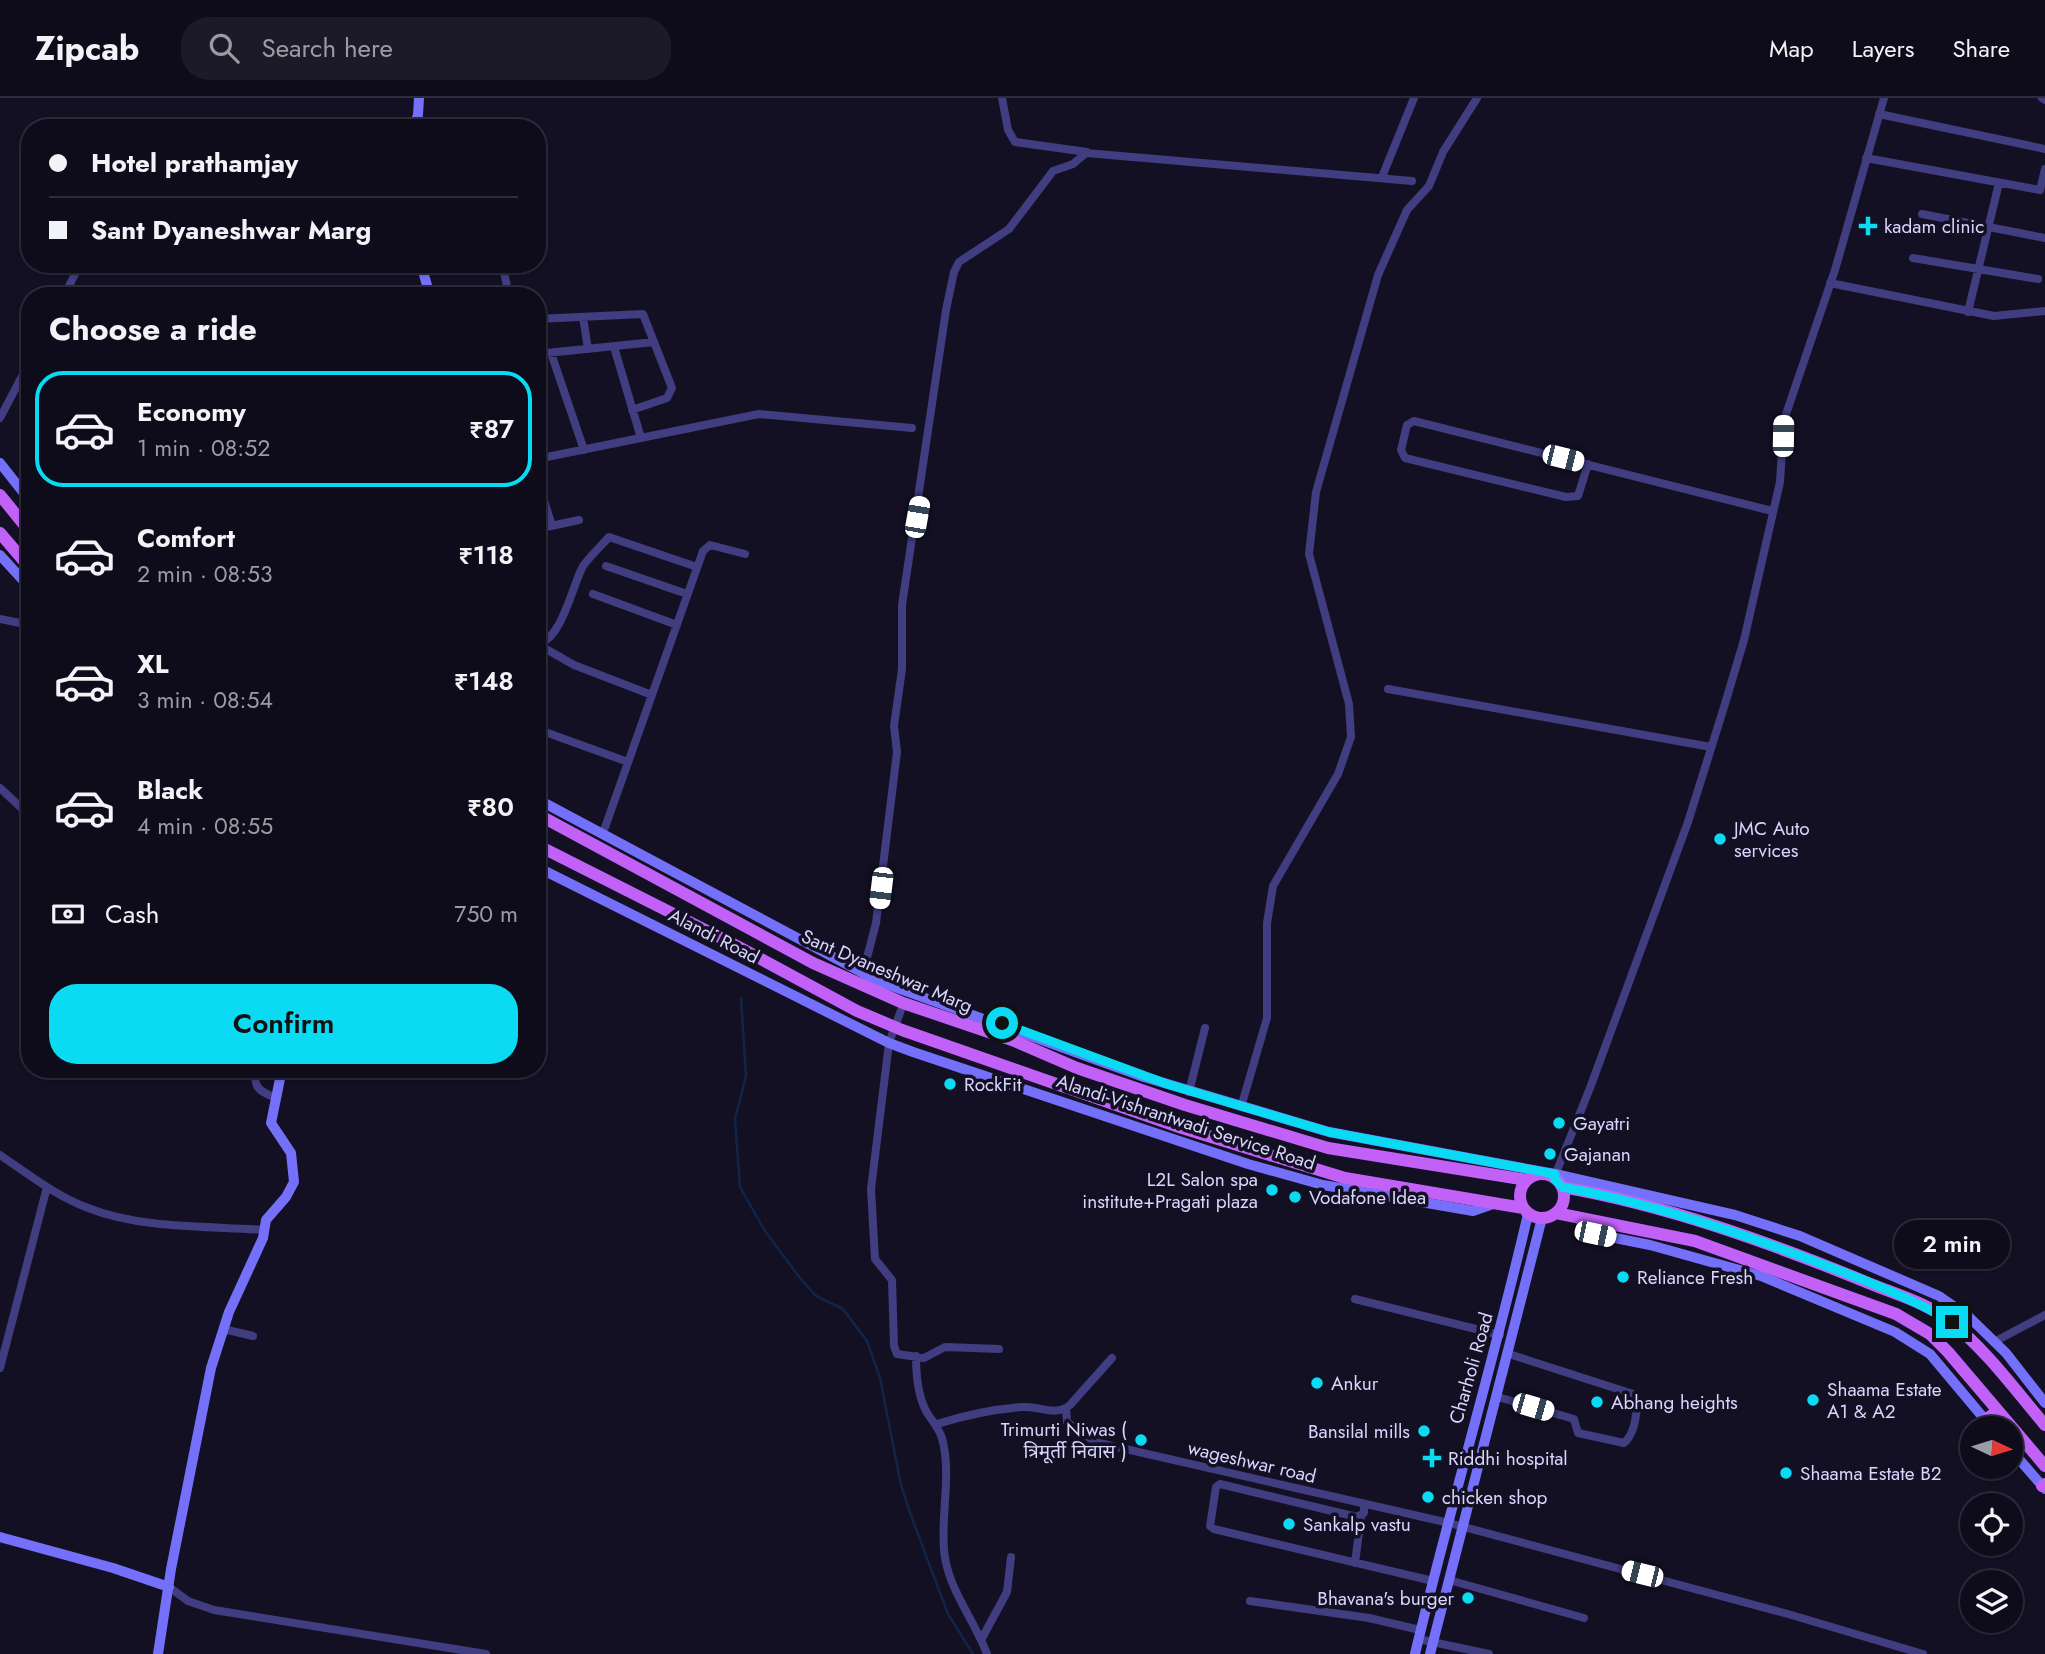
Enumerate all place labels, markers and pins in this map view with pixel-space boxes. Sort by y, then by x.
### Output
place label: kadam clinic [1884,213,1984,240]
marker: kadam clinic [1858,216,1878,236]
place label: JMC Auto services [1731,815,1810,864]
marker: JMC Auto services [1712,831,1728,847]
place label: RockFit [964,1071,1022,1098]
marker: RockFit [942,1076,958,1092]
place label: Gayatri [1573,1110,1630,1137]
marker: Gayatri [1551,1115,1567,1131]
place label: Gajanan [1564,1141,1631,1168]
marker: Gajanan [1542,1146,1558,1162]
place label: L2L Salon spa institute+Pragati plaza [1082,1166,1258,1215]
marker: L2L Salon spa institute+Pragati plaza [1264,1182,1280,1198]
place label: Vodafone Idea [1309,1184,1426,1211]
marker: Vodafone Idea [1287,1189,1303,1205]
place label: Reliance Fresh [1637,1264,1753,1291]
marker: Reliance Fresh [1615,1269,1631,1285]
place label: Ankur [1331,1370,1379,1397]
marker: Ankur [1309,1375,1325,1391]
place label: Shaama Estate A1 & A2 [1827,1376,1942,1425]
place label: Abhang heights [1611,1389,1738,1416]
marker: Shaama Estate A1 & A2 [1805,1392,1821,1408]
marker: Abhang heights [1589,1394,1605,1410]
place label: Trimurti Niwas ( त्रिमूर्ती निवास ) [1001,1416,1127,1465]
place label: Bansilal mills [1308,1418,1410,1445]
marker: Bansilal mills [1416,1423,1432,1439]
marker: Trimurti Niwas ( त्रिमूर्ती निवास ) [1133,1432,1149,1448]
place label: Riddhi hospital [1448,1445,1568,1472]
marker: Riddhi hospital [1422,1448,1442,1468]
place label: Shaama Estate B2 [1800,1460,1942,1487]
marker: Shaama Estate B2 [1778,1465,1794,1481]
place label: chicken shop [1442,1484,1548,1511]
marker: chicken shop [1420,1489,1436,1505]
place label: Sankalp vastu [1303,1511,1411,1538]
marker: Sankalp vastu [1281,1516,1297,1532]
place label: Bhavana's burger [1317,1585,1454,1612]
marker: Bhavana's burger [1460,1590,1476,1606]

